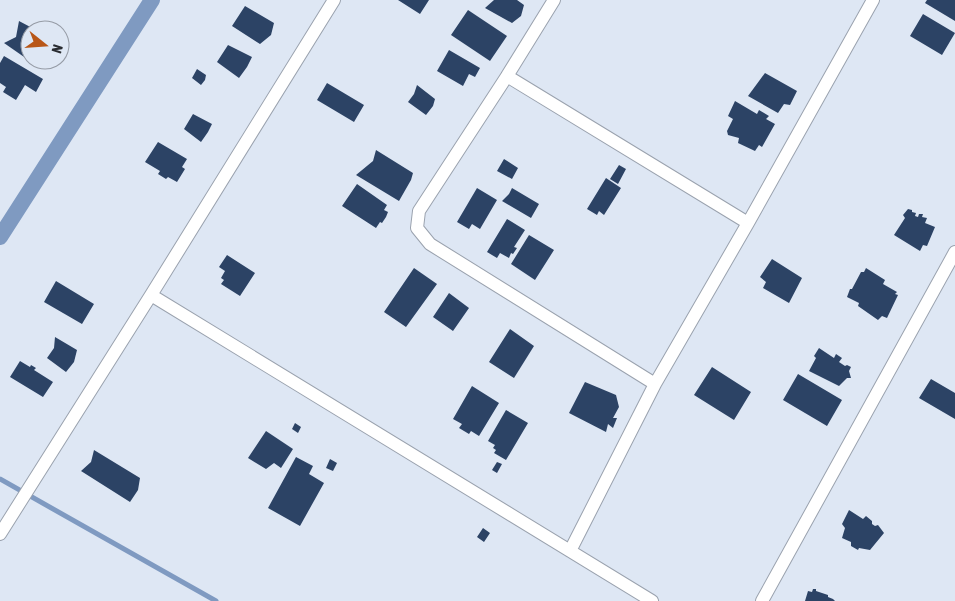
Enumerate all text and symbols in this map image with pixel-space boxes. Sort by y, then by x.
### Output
north arrow [20,20,70,70]
text: N [49,43,66,55]

